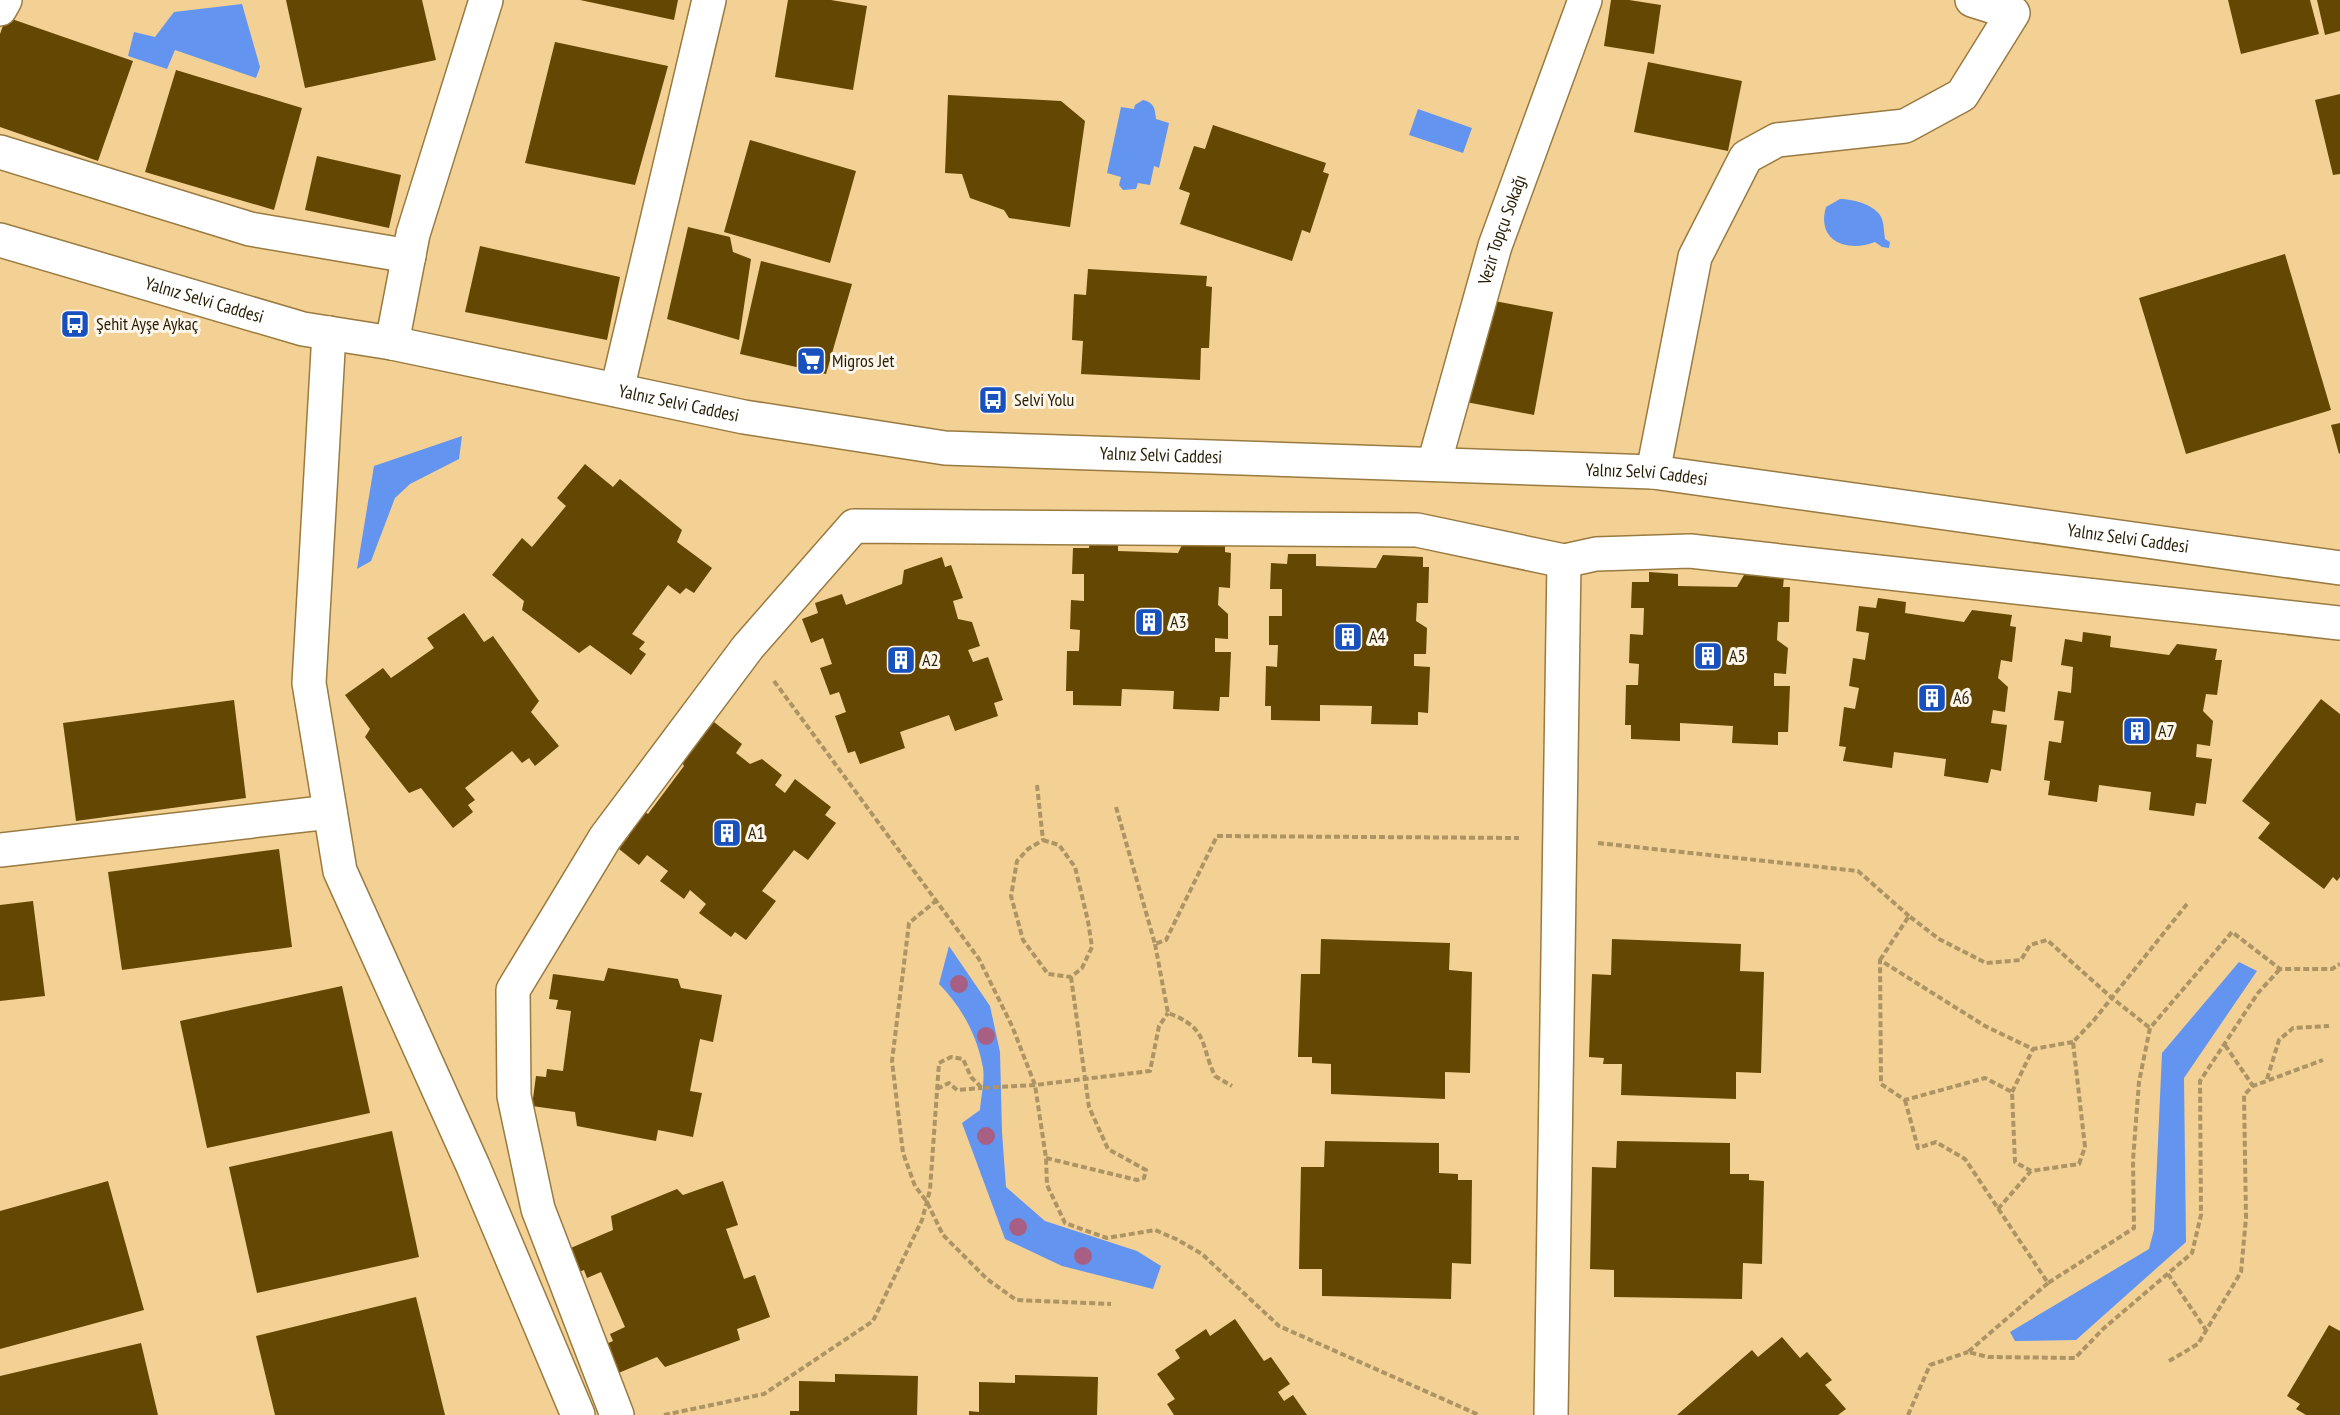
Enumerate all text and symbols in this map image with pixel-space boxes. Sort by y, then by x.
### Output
street label: Vezir Topçu Sokağı [1472,171,1531,288]
street label: Yalnız Selvi Caddesi [142,271,267,328]
bus stop icon: Şehit Ayşe Aykaç [59,308,91,340]
place label: Şehit Ayşe Aykaç [96,312,199,335]
supermarket icon: Migros Jet [795,345,827,377]
place label: Migros Jet [832,349,895,372]
street label: Yalnız Selvi Caddesi [617,379,741,427]
bus stop icon: Selvi Yolu [977,384,1009,416]
place label: Selvi Yolu [1014,388,1074,411]
street label: Yalnız Selvi Caddesi [1099,441,1223,468]
street label: Yalnız Selvi Caddesi [1585,458,1709,490]
street label: Yalnız Selvi Caddesi [2066,518,2190,558]
building icon: A3 [1133,606,1165,638]
place label: A3 [1170,610,1187,633]
building icon: A4 [1332,621,1364,653]
place label: A4 [1369,625,1386,648]
building icon: A5 [1692,640,1724,672]
building icon: A2 [885,644,917,676]
place label: A5 [1729,644,1746,667]
place label: A2 [922,648,939,671]
building icon: A6 [1916,682,1948,714]
place label: A6 [1953,686,1970,709]
building icon: A7 [2121,715,2153,747]
place label: A7 [2158,719,2175,742]
building icon: A1 [711,817,743,849]
place label: A1 [748,821,765,844]

